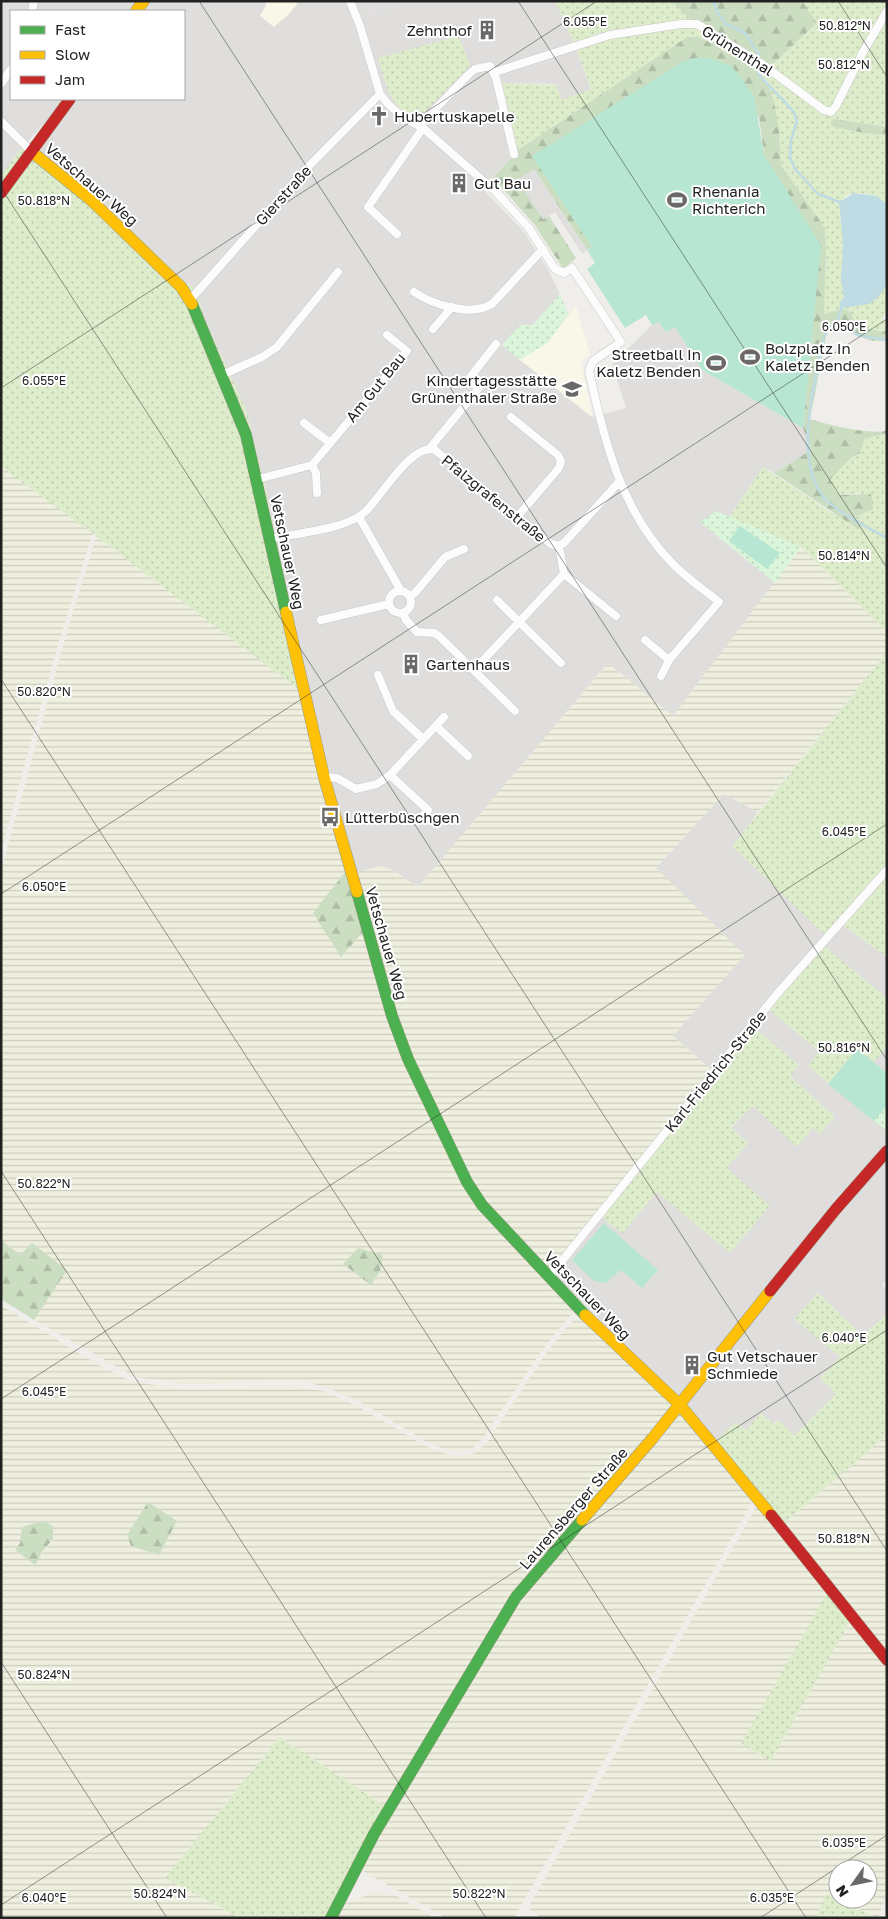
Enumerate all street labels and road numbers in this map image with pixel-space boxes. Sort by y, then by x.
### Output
street label: Grünenthal [699,21,777,79]
street label: Vetschauer Weg [42,139,142,229]
street label: Gierstraße [251,161,315,229]
street label: Am Gut Bau [342,349,408,425]
street label: Pfalzgrafenstraße [438,451,550,546]
street label: Vetschauer Weg [267,493,309,611]
street label: Vetschauer Weg [362,884,412,1002]
street label: Karl-Friedrich-Straße [660,1006,770,1135]
street label: Vetschauer Weg [541,1247,635,1343]
street label: Laurensberger Straße [515,1443,631,1573]

